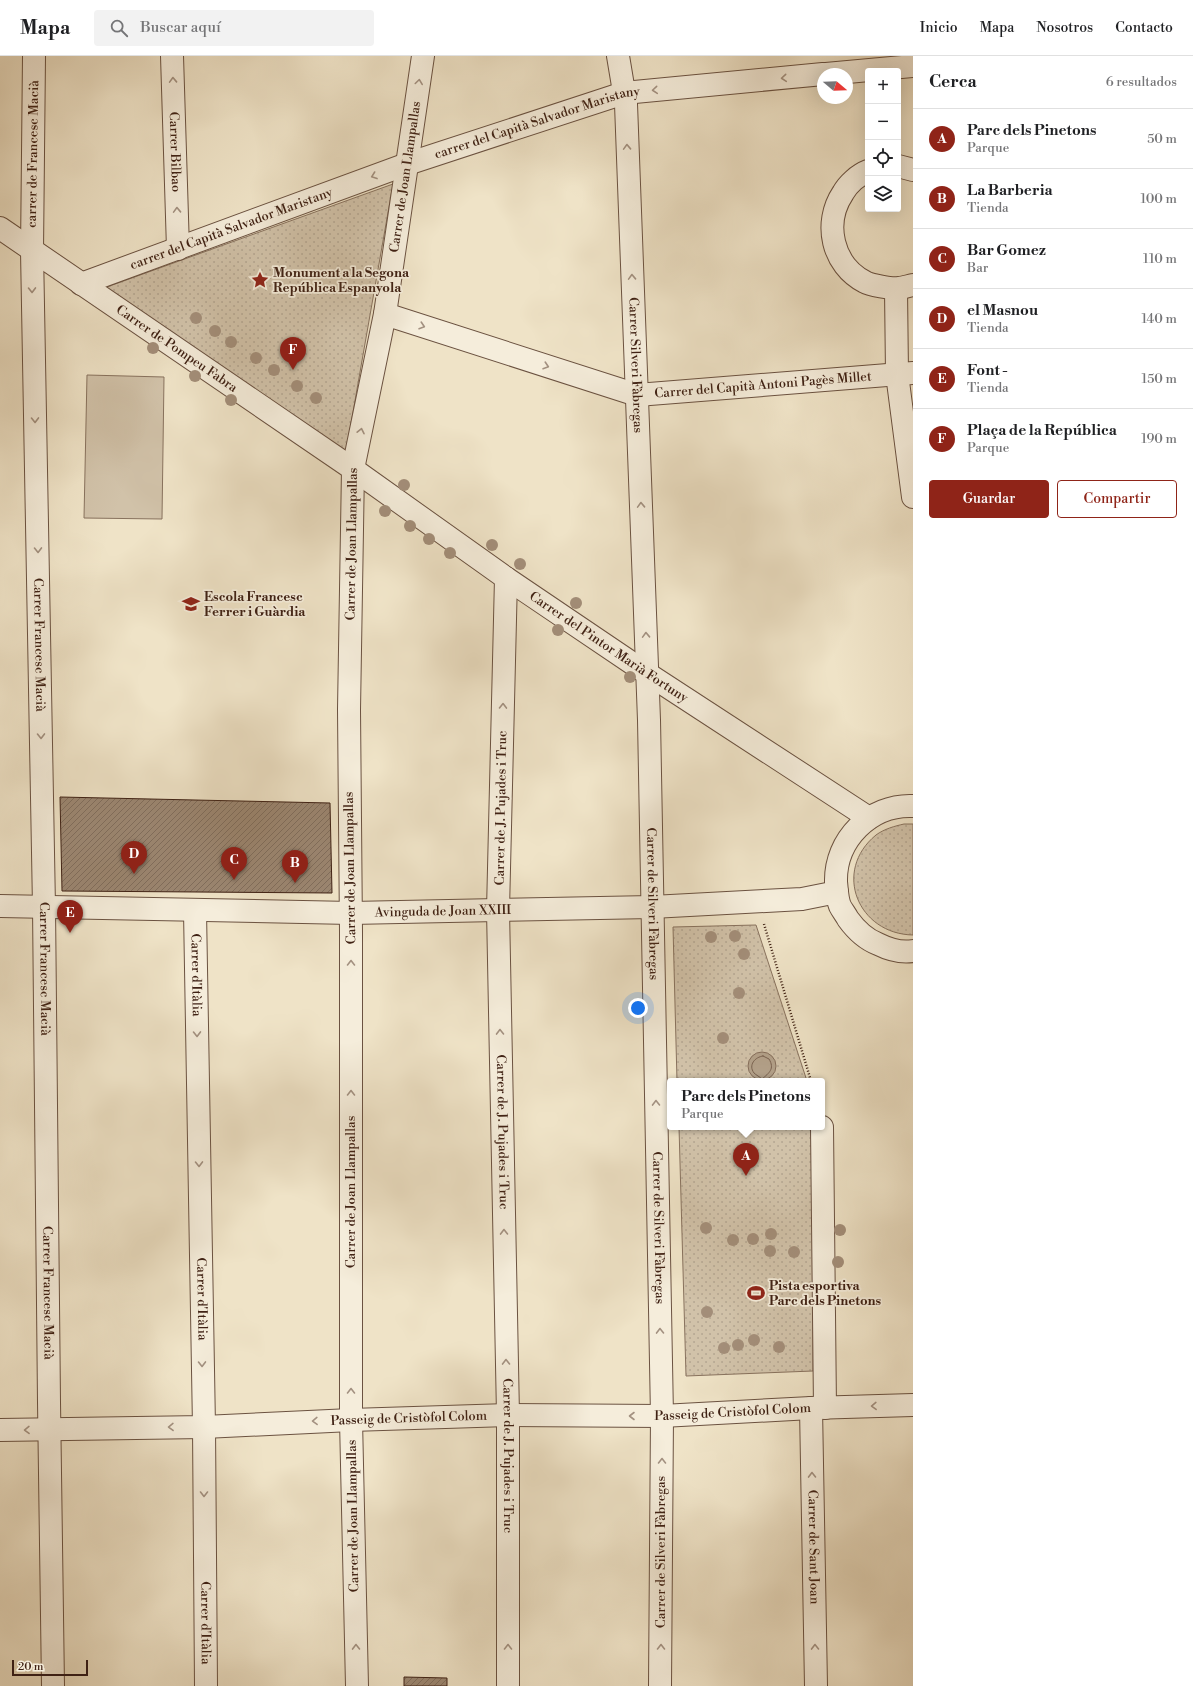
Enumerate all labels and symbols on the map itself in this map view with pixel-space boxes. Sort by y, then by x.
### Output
north arrow [817,68,853,104]
one-way arrow [781,73,787,82]
one-way arrow [169,77,177,83]
one-way arrow [414,79,423,85]
street label: carrer de Francesc Macià [24,80,42,228]
street label: carrer del Capità Salvador Maristany [432,83,641,163]
one-way arrow [652,85,658,94]
street label: Carrer de Joan Llampallas [386,100,424,254]
street label: Carrer Bilbao [166,112,184,192]
one-way arrow [623,144,631,150]
one-way arrow [371,172,378,180]
street label: carrer del Capità Salvador Maristany [128,184,335,273]
one-way arrow [173,207,181,213]
place label: Monument a la Segona República Espanyola [273,265,410,296]
place icon: Monument a la Segona República Espanyola [250,270,270,290]
one-way arrow [628,274,636,280]
one-way arrow [28,287,37,293]
street label: Carrer Silveri Fàbregas [625,297,646,434]
street label: Carrer de Pompeu Fabra [113,302,241,396]
one-way arrow [418,321,425,330]
pin: F [280,337,306,370]
one-way arrow [542,361,549,370]
street label: Carrer del Capità Antoni Pagès Millet [654,368,872,402]
one-way arrow [31,417,39,423]
one-way arrow [356,428,364,434]
street label: Carrer de Joan Llampallas [342,467,361,621]
one-way arrow [637,502,645,508]
one-way arrow [33,547,42,553]
street label: Carrer Francesc Macià [30,578,48,712]
street label: Carrer del Pintor Marià Fortuny [526,588,692,706]
place label: Escola Francesc Ferrer i Guàrdia [204,589,306,620]
school or university icon: Escola Francesc Ferrer i Guàrdia [181,594,201,614]
one-way arrow [642,632,650,638]
one-way arrow [499,703,507,709]
street label: Carrer de J. Pujades i Truc [492,730,510,886]
one-way arrow [37,733,45,739]
street label: Carrer de Joan Llampallas [341,791,359,944]
street label: Carrer de Silveri Fàbregas [643,827,662,981]
pin: D [121,841,147,874]
pin: C [221,847,247,880]
pin: B [282,850,308,883]
pin: E [57,900,83,933]
street label: Carrer Francesc Macià [36,902,53,1036]
street label: Avinguda de Joan XXIII [373,902,511,921]
street label: Carrer d'Itàlia [187,933,205,1017]
one-way arrow [347,960,355,966]
your location [628,998,648,1018]
one-way arrow [496,1029,504,1035]
one-way arrow [193,1031,201,1037]
street label: Carrer de J. Pujades i Truc [493,1054,512,1210]
one-way arrow [347,1090,355,1096]
one-way arrow [652,1100,660,1106]
street label: Carrer de Joan Llampallas [343,1115,359,1268]
pin: A [733,1143,759,1176]
street label: Carrer de Silveri Fàbregas [649,1151,668,1305]
one-way arrow [195,1161,203,1167]
street label: Carrer Francesc Macià [39,1226,57,1360]
one-way arrow [500,1229,508,1235]
street label: Carrer d'Itàlia [193,1257,210,1341]
place label: Pista esportiva Parc dels Pinetons [769,1278,882,1309]
sports icon: Pista esportiva Parc dels Pinetons [746,1283,766,1303]
one-way arrow [656,1328,664,1334]
one-way arrow [502,1359,511,1365]
one-way arrow [198,1361,207,1367]
street label: Carrer de J. Pujades i Truc [499,1378,516,1534]
one-way arrow [347,1388,355,1394]
street label: Passeig de Cristòfol Colom [654,1400,812,1424]
one-way arrow [871,1402,877,1411]
street label: Passeig de Cristòfol Colom [330,1408,488,1429]
one-way arrow [629,1412,635,1420]
one-way arrow [312,1417,318,1426]
one-way arrow [168,1423,174,1431]
one-way arrow [24,1426,30,1434]
street label: Carrer de Joan Llampallas [344,1439,362,1592]
one-way arrow [658,1458,666,1464]
one-way arrow [808,1472,816,1478]
street label: Carrer de Silveri Fàbregas [653,1475,669,1628]
street label: Carrer de Sant Joan [804,1489,823,1605]
one-way arrow [200,1491,208,1497]
street label: Carrer d'Itàlia [197,1581,214,1665]
one-way arrow [352,1644,360,1650]
one-way arrow [504,1644,512,1650]
one-way arrow [657,1644,665,1650]
one-way arrow [811,1644,819,1650]
scale bar [12,1658,88,1677]

